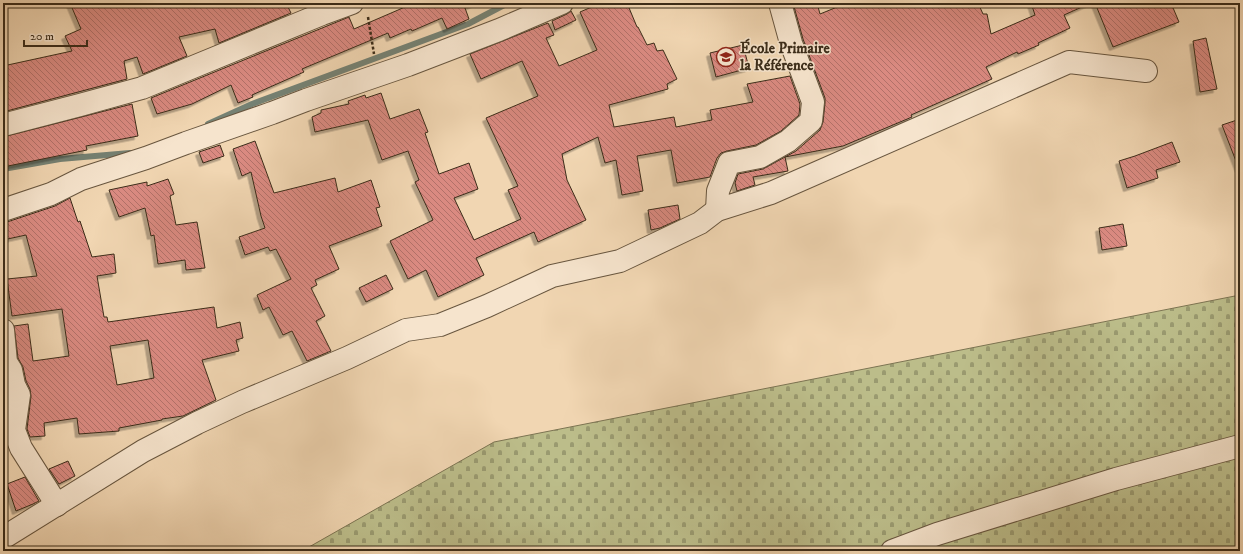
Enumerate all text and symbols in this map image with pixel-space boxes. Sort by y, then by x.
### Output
scale bar [24,22,87,48]
text: 20 m [30,29,54,44]
place label: École Primaire la Référence [739,38,830,75]
school or university icon: École Primaire la Référence [715,46,737,68]

